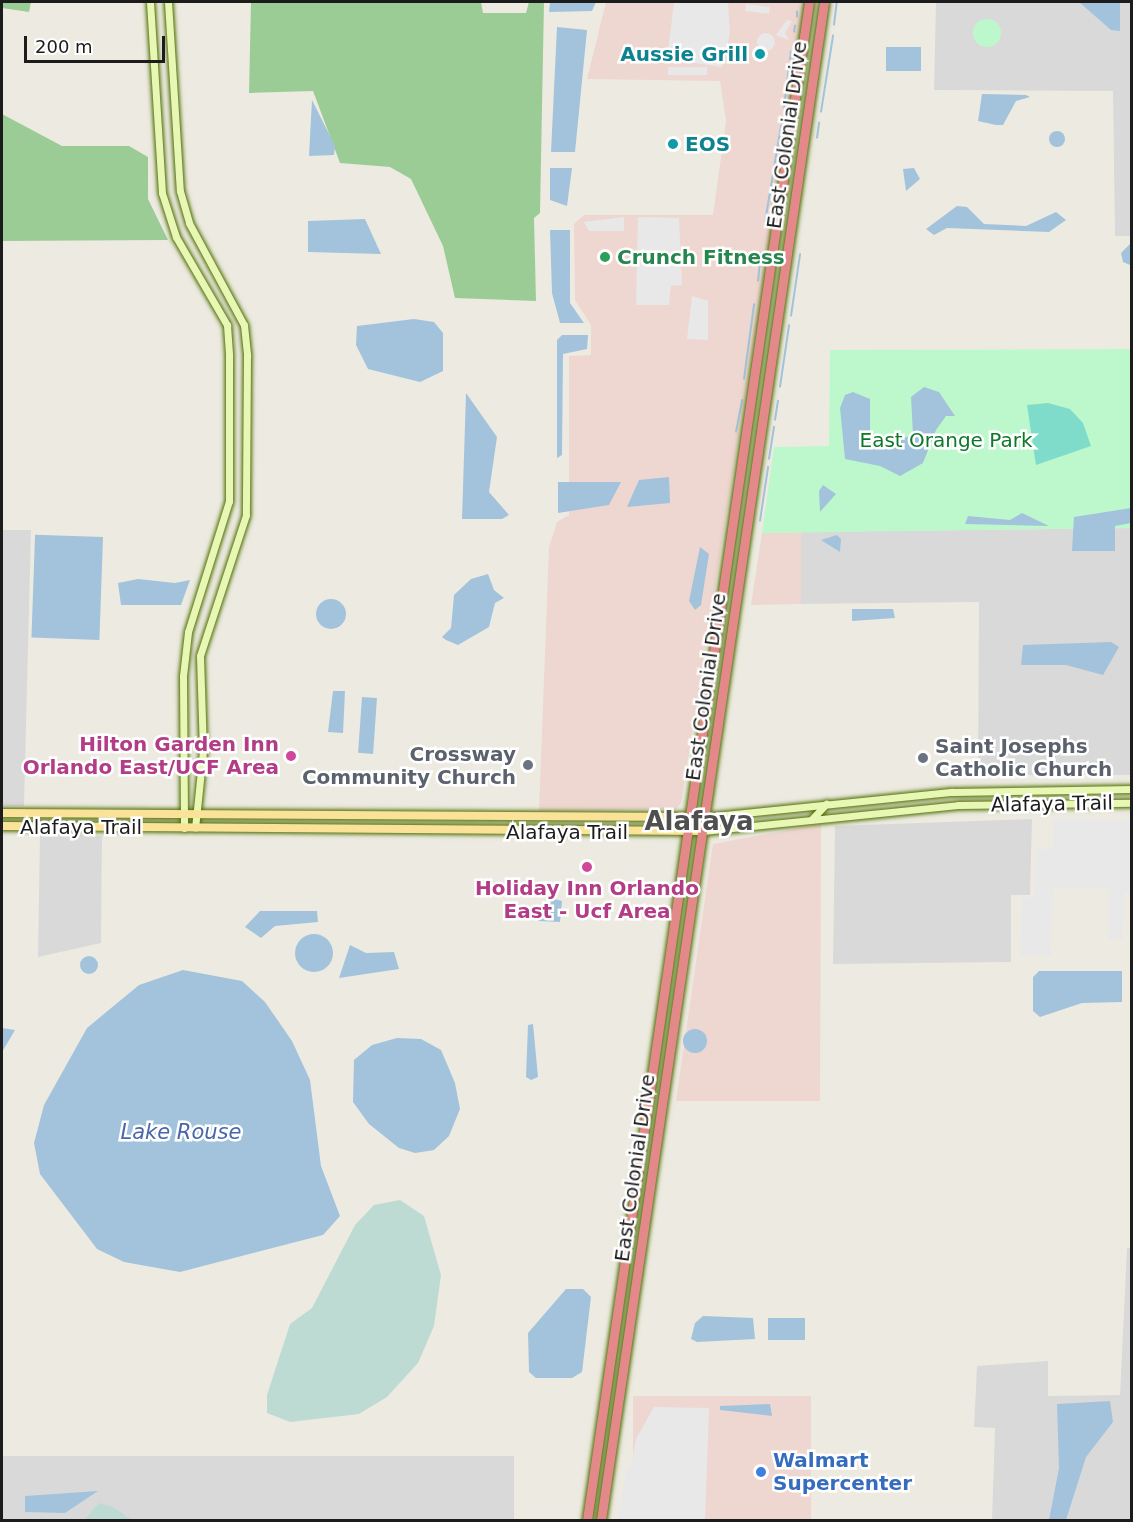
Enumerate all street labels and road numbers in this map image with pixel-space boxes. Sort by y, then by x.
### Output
street label: East Colonial Drive [762,40,812,230]
street label: East Colonial Drive [681,592,731,782]
street label: Alafaya Trail [991,791,1113,817]
street label: Alafaya Trail [20,815,142,839]
street label: Alafaya Trail [506,820,628,844]
street label: East Colonial Drive [610,1073,660,1263]

